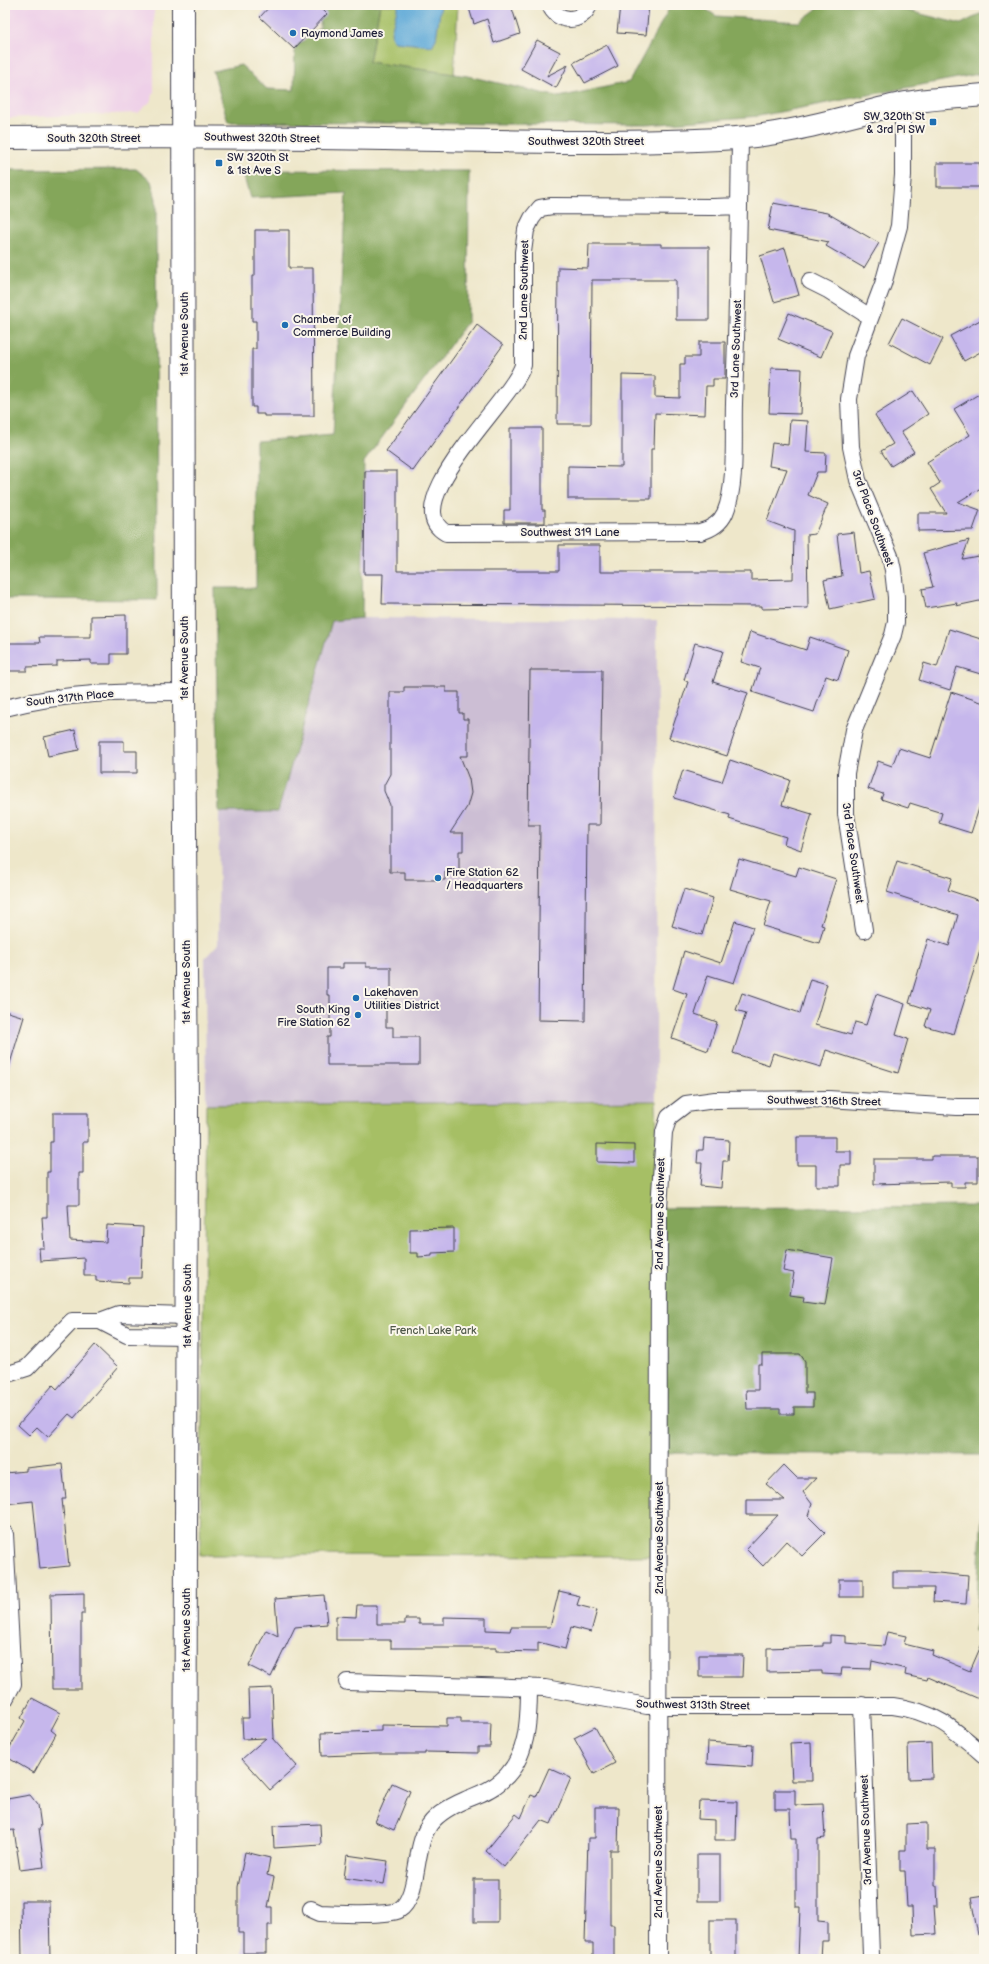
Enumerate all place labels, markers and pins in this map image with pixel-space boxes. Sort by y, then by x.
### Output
place label: Raymond James [301,27,384,40]
marker: Raymond James [288,28,298,38]
place label: SW 320th St & 3rd Pl SW [863,110,926,136]
marker: SW 320th St & 3rd Pl SW [928,117,938,127]
place label: SW 320th St & 1st Ave S [227,151,289,177]
marker: SW 320th St & 1st Ave S [214,158,224,168]
place label: Chamber of Commerce Building [293,313,391,339]
marker: Chamber of Commerce Building [280,320,290,330]
place label: Fire Station 62 / Headquarters [446,866,523,892]
marker: Fire Station 62 / Headquarters [433,873,443,883]
place label: Lakehaven Utilities District [364,986,440,1012]
marker: Lakehaven Utilities District [351,993,361,1003]
place label: South King Fire Station 62 [277,1003,351,1029]
marker: South King Fire Station 62 [353,1010,363,1020]

